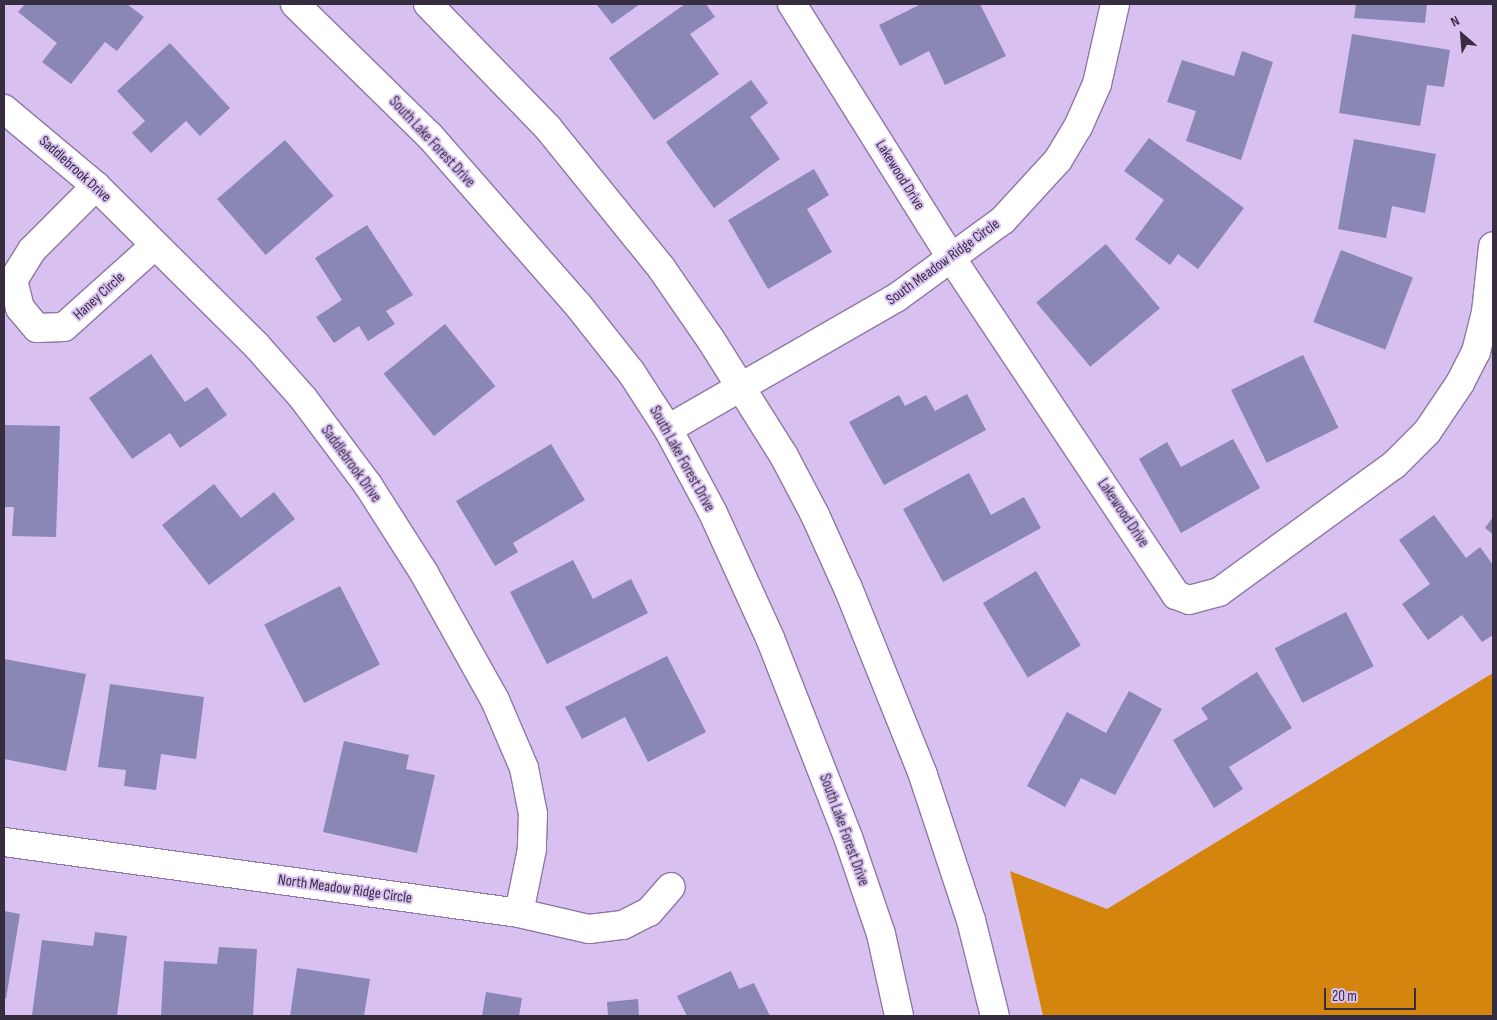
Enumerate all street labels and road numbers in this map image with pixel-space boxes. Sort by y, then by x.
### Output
street label: South Lake Forest Drive [385,93,479,191]
street label: Saddlebrook Drive [35,132,115,206]
street label: Lakewood Drive [872,137,928,213]
street label: South Meadow Ridge Circle [883,215,1003,309]
street label: Haney Circle [70,268,128,324]
street label: South Lake Forest Drive [646,403,718,515]
street label: Saddlebrook Drive [317,422,385,506]
street label: Lakewood Drive [1094,475,1152,551]
street label: South Lake Forest Drive [815,772,873,888]
street label: North Meadow Ridge Circle [277,871,413,907]

